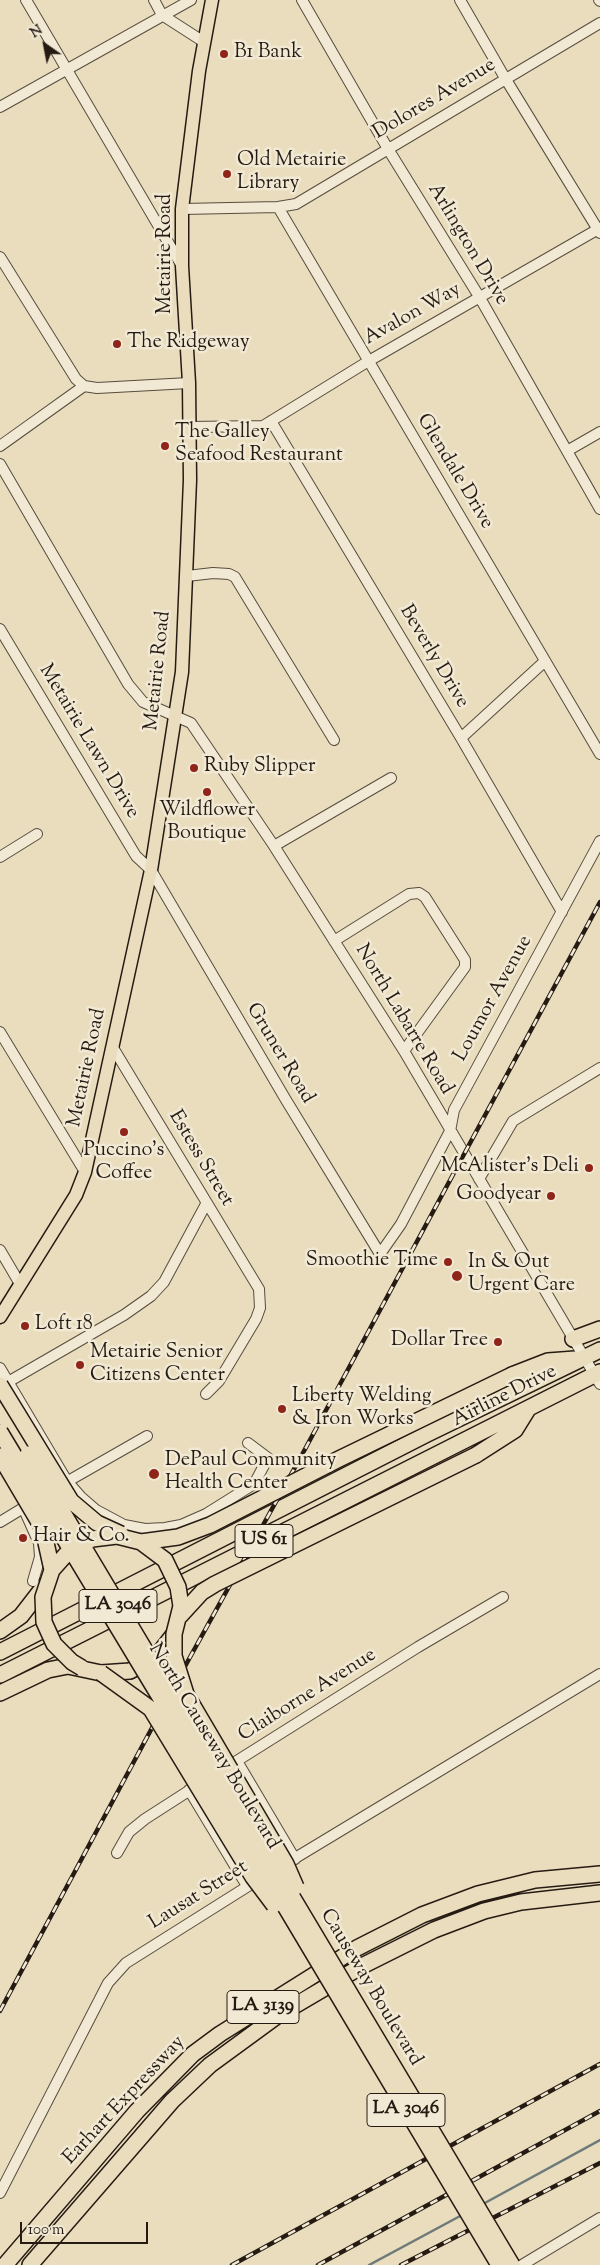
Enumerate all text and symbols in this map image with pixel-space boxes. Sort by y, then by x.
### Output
north arrow [20,20,70,70]
text: N [27,21,47,44]
place label: B1 Bank [234,42,302,66]
marker: B1 Bank [218,48,230,60]
street label: Dolores Avenue [369,54,501,146]
place label: Old Metairie Library [237,150,346,197]
marker: Old Metairie Library [221,168,233,180]
street label: Arlington Drive [421,180,513,310]
street label: Metairie Road [155,194,179,314]
street label: Avalon Way [360,279,466,351]
place label: The Ridgeway [127,332,250,356]
marker: The Ridgeway [111,338,123,350]
street label: Glendale Drive [410,410,498,534]
place label: The Galley Seafood Restaurant [175,422,343,469]
marker: The Galley Seafood Restaurant [159,440,171,452]
street label: Beverly Drive [393,601,473,713]
street label: Metairie Road [141,610,177,732]
street label: Metairie Lawn Drive [32,660,144,824]
place label: Ruby Slipper [204,756,316,780]
marker: Ruby Slipper [188,762,200,774]
marker: Wildflower Boutique [201,786,213,798]
place label: Wildflower Boutique [159,800,255,847]
street label: Loumor Avenue [449,932,539,1066]
street label: North Labarre Road [349,940,457,1100]
street label: Gruner Road [240,999,318,1109]
street label: Metairie Road [64,1007,112,1129]
street label: Estess Street [162,1107,238,1211]
marker: Puccino's Coffee [118,1126,130,1138]
place label: Puccino's Coffee [84,1140,164,1187]
place label: McAlister's Deli [441,1156,579,1180]
marker: McAlister's Deli [583,1162,595,1174]
place label: Goodyear [456,1184,541,1208]
marker: Goodyear [545,1190,557,1202]
place label: Smoothie Time [306,1250,438,1274]
place label: In & Out Urgent Care [468,1252,575,1299]
marker: Smoothie Time [442,1256,454,1268]
marker: In & Out Urgent Care [450,1269,464,1283]
place label: Loft 18 [35,1314,93,1338]
marker: Loft 18 [19,1320,31,1332]
place label: Dollar Tree [391,1330,488,1354]
marker: Dollar Tree [492,1336,504,1348]
place label: Metairie Senior Citizens Center [90,1342,225,1389]
marker: Metairie Senior Citizens Center [74,1359,86,1371]
street label: Airline Drive [449,1360,561,1434]
place label: Liberty Welding & Iron Works [292,1386,432,1433]
marker: Liberty Welding & Iron Works [276,1403,288,1415]
place label: DePaul Community Health Center [165,1450,337,1497]
marker: DePaul Community Health Center [147,1467,161,1481]
road number: US 61 [235,1524,293,1558]
place label: Hair & Co. [33,1526,130,1550]
marker: Hair & Co. [17,1532,29,1544]
road number: LA 3046 [79,1590,157,1622]
street label: North Causeway Boulevard [142,1640,284,1854]
street label: Claiborne Avenue [235,1644,381,1748]
street label: Lausat Street [145,1856,253,1936]
street label: Causeway Boulevard [314,1905,426,2071]
road number: LA 3139 [227,1990,299,2024]
street label: Earhart Expressway [59,2031,191,2171]
road number: LA 3046 [367,2094,445,2126]
scale bar [22,2212,150,2244]
text: 100 m [28,2220,64,2241]

